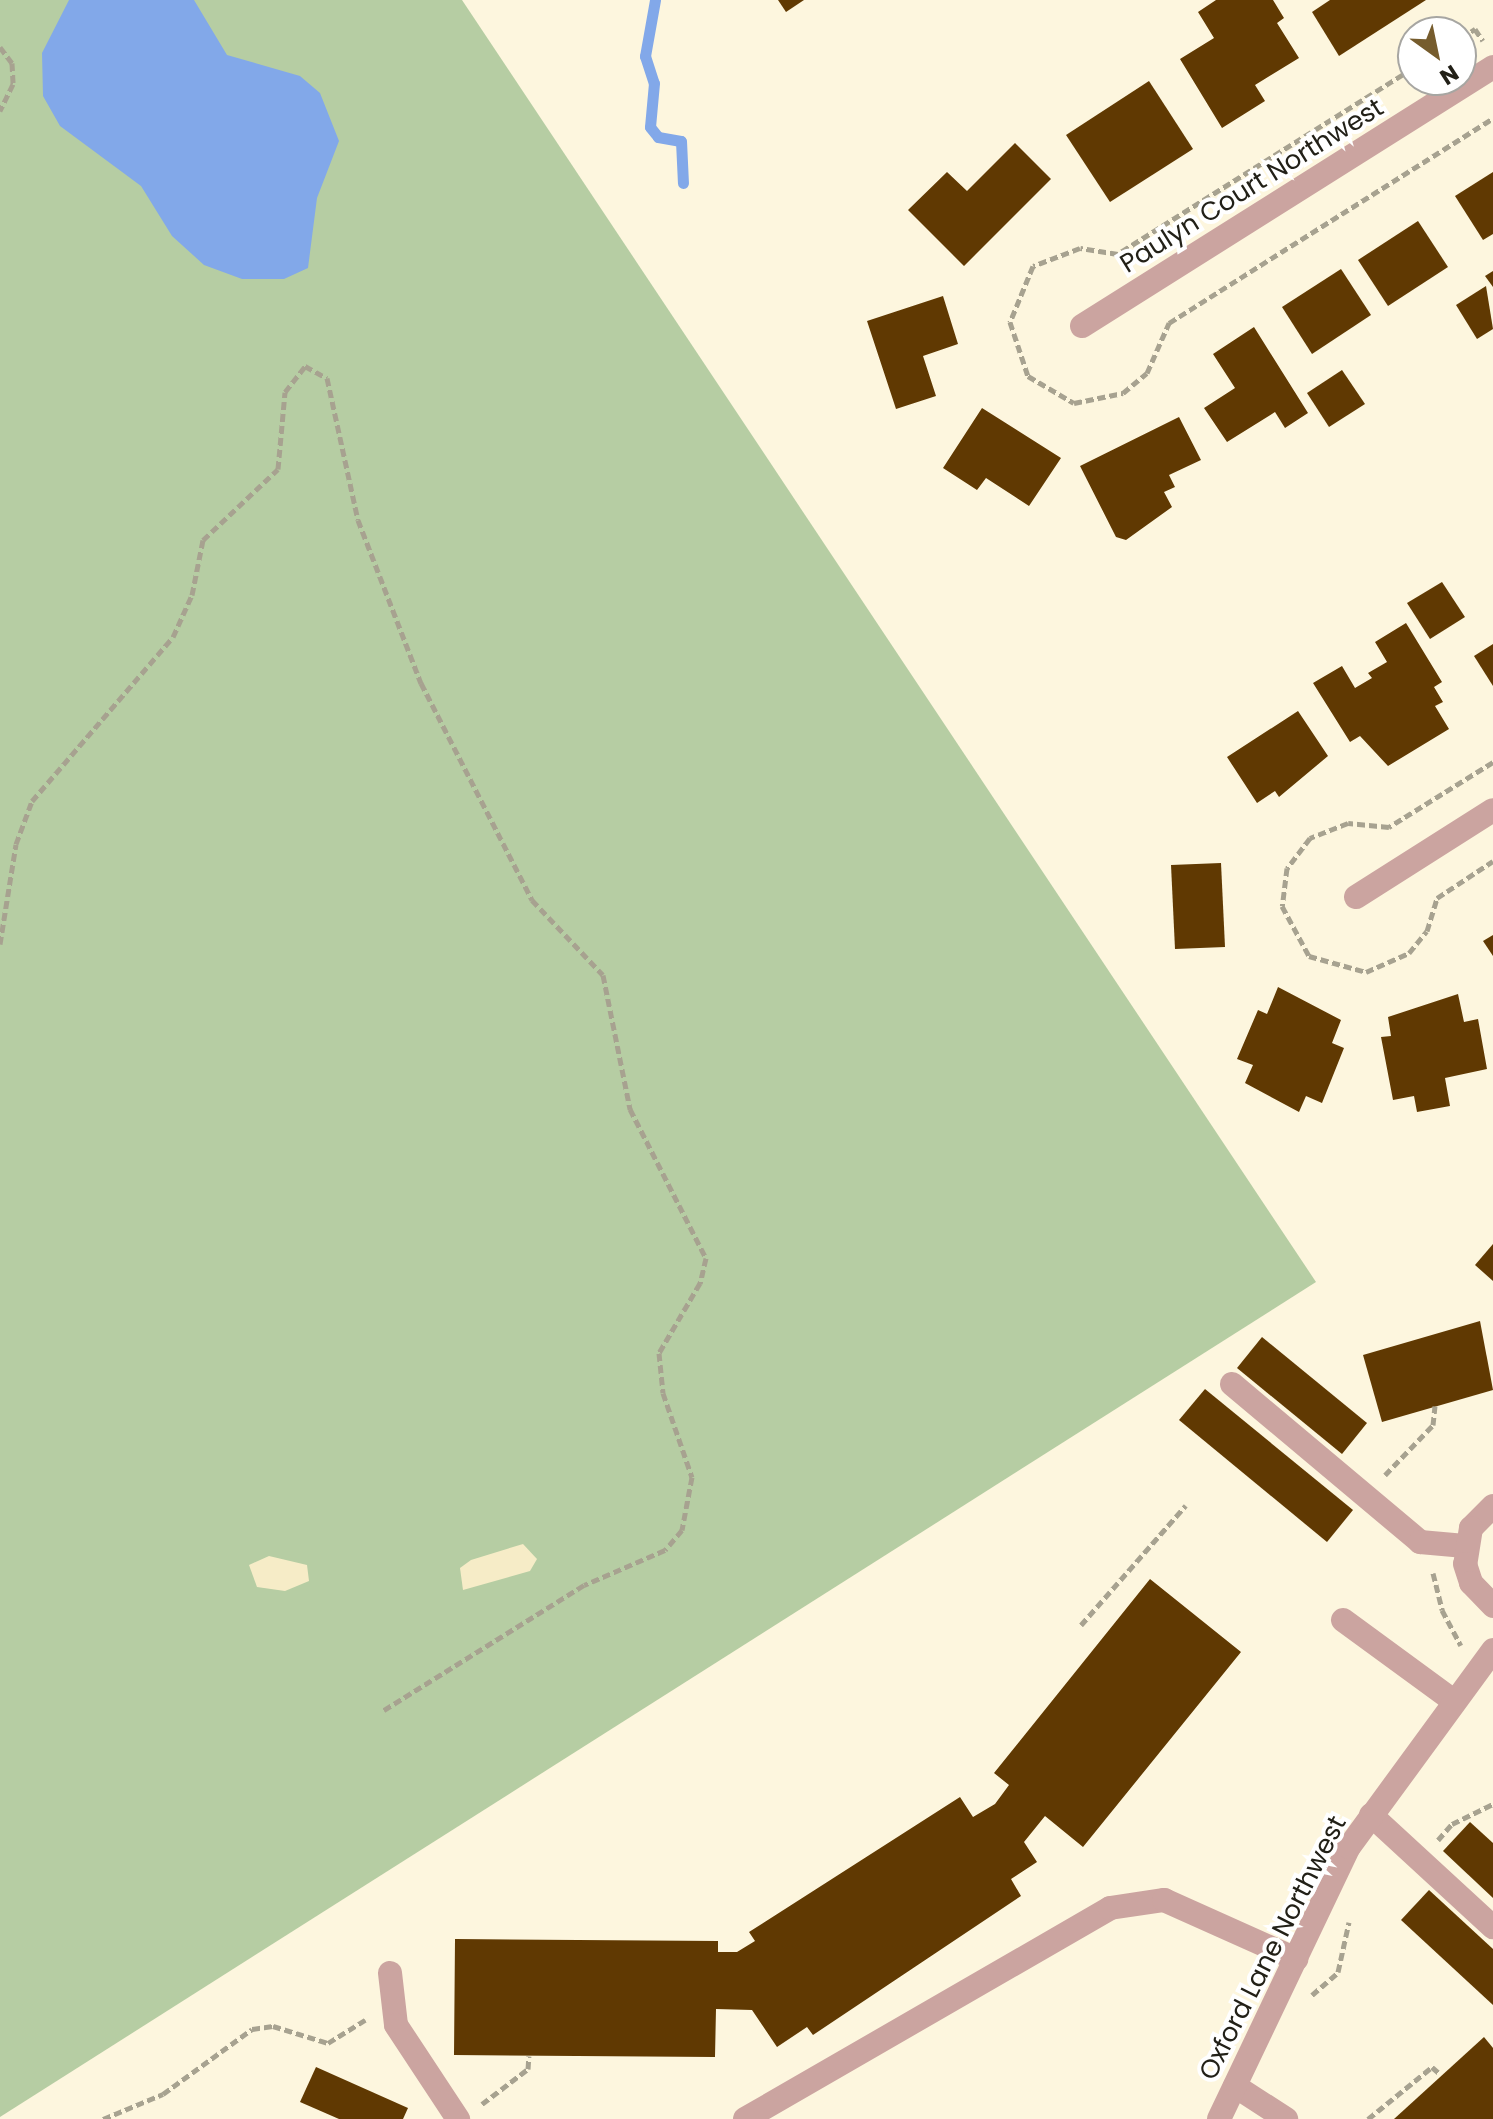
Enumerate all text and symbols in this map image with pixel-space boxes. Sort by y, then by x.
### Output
north arrow [1397,16,1477,96]
text: N [1434,57,1465,92]
street label: Paulyn Court Northwest [1115,92,1389,280]
street label: Oxford Lane Northwest [1193,1811,1353,2085]

